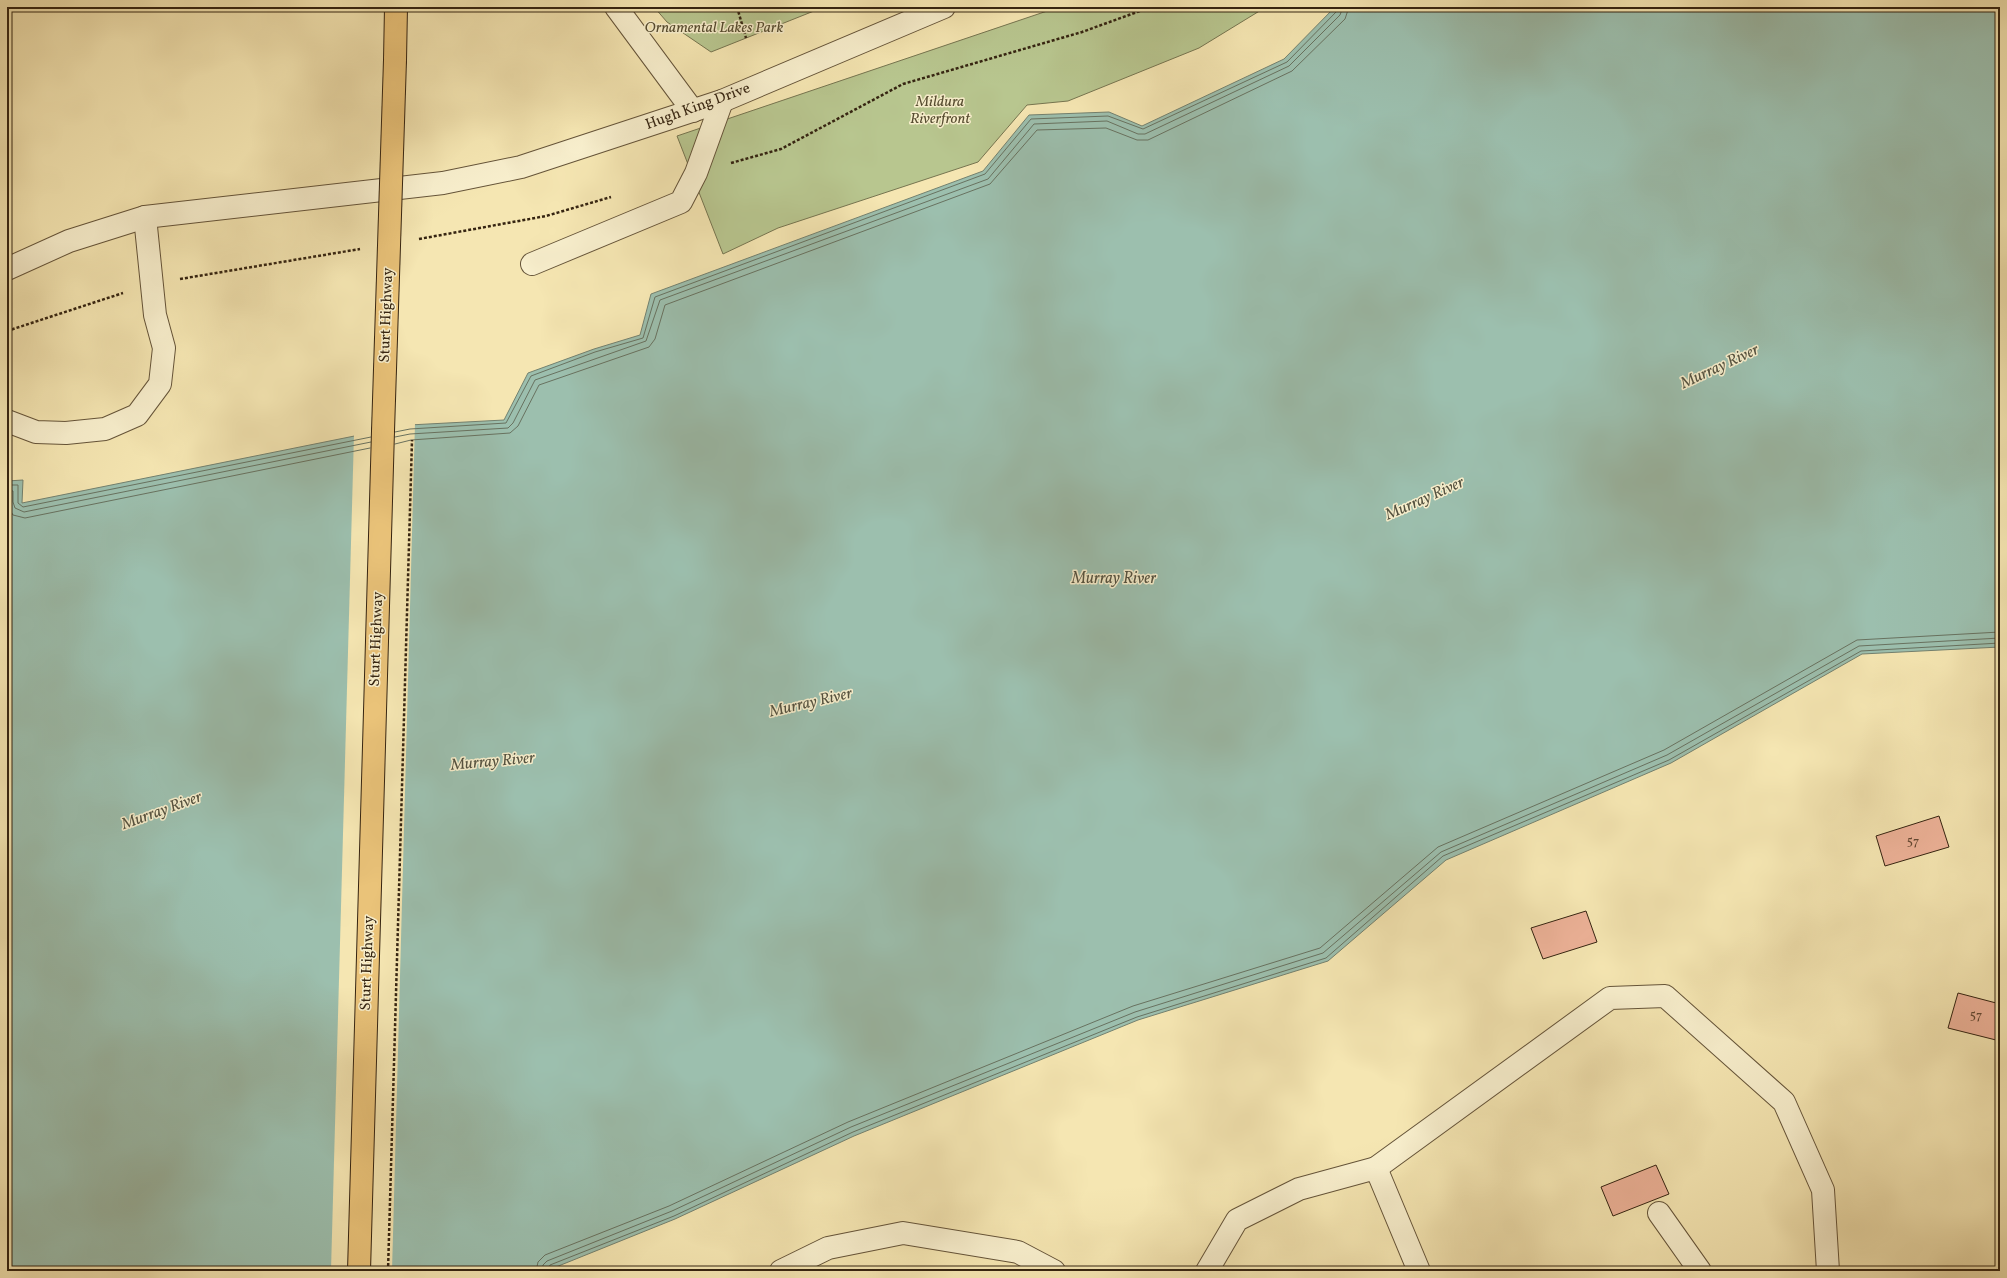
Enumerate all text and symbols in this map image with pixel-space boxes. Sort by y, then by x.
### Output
park label: Ornamental Lakes Park [645,18,783,39]
street label: Hugh King Drive [643,78,753,136]
park label: Mildura Riverfront [910,92,971,130]
street label: Sturt Highway [375,267,399,363]
water label: Murray River [1676,339,1764,395]
water label: Murray River [1381,471,1469,527]
water label: Murray River [1071,568,1157,590]
street label: Sturt Highway [365,591,389,687]
water label: Murray River [766,683,856,723]
water label: Murray River [449,747,537,777]
water label: Murray River [118,786,206,836]
house number: 57 [1907,833,1919,851]
street label: Sturt Highway [356,915,380,1011]
house number: 57 [1970,1007,1982,1025]

